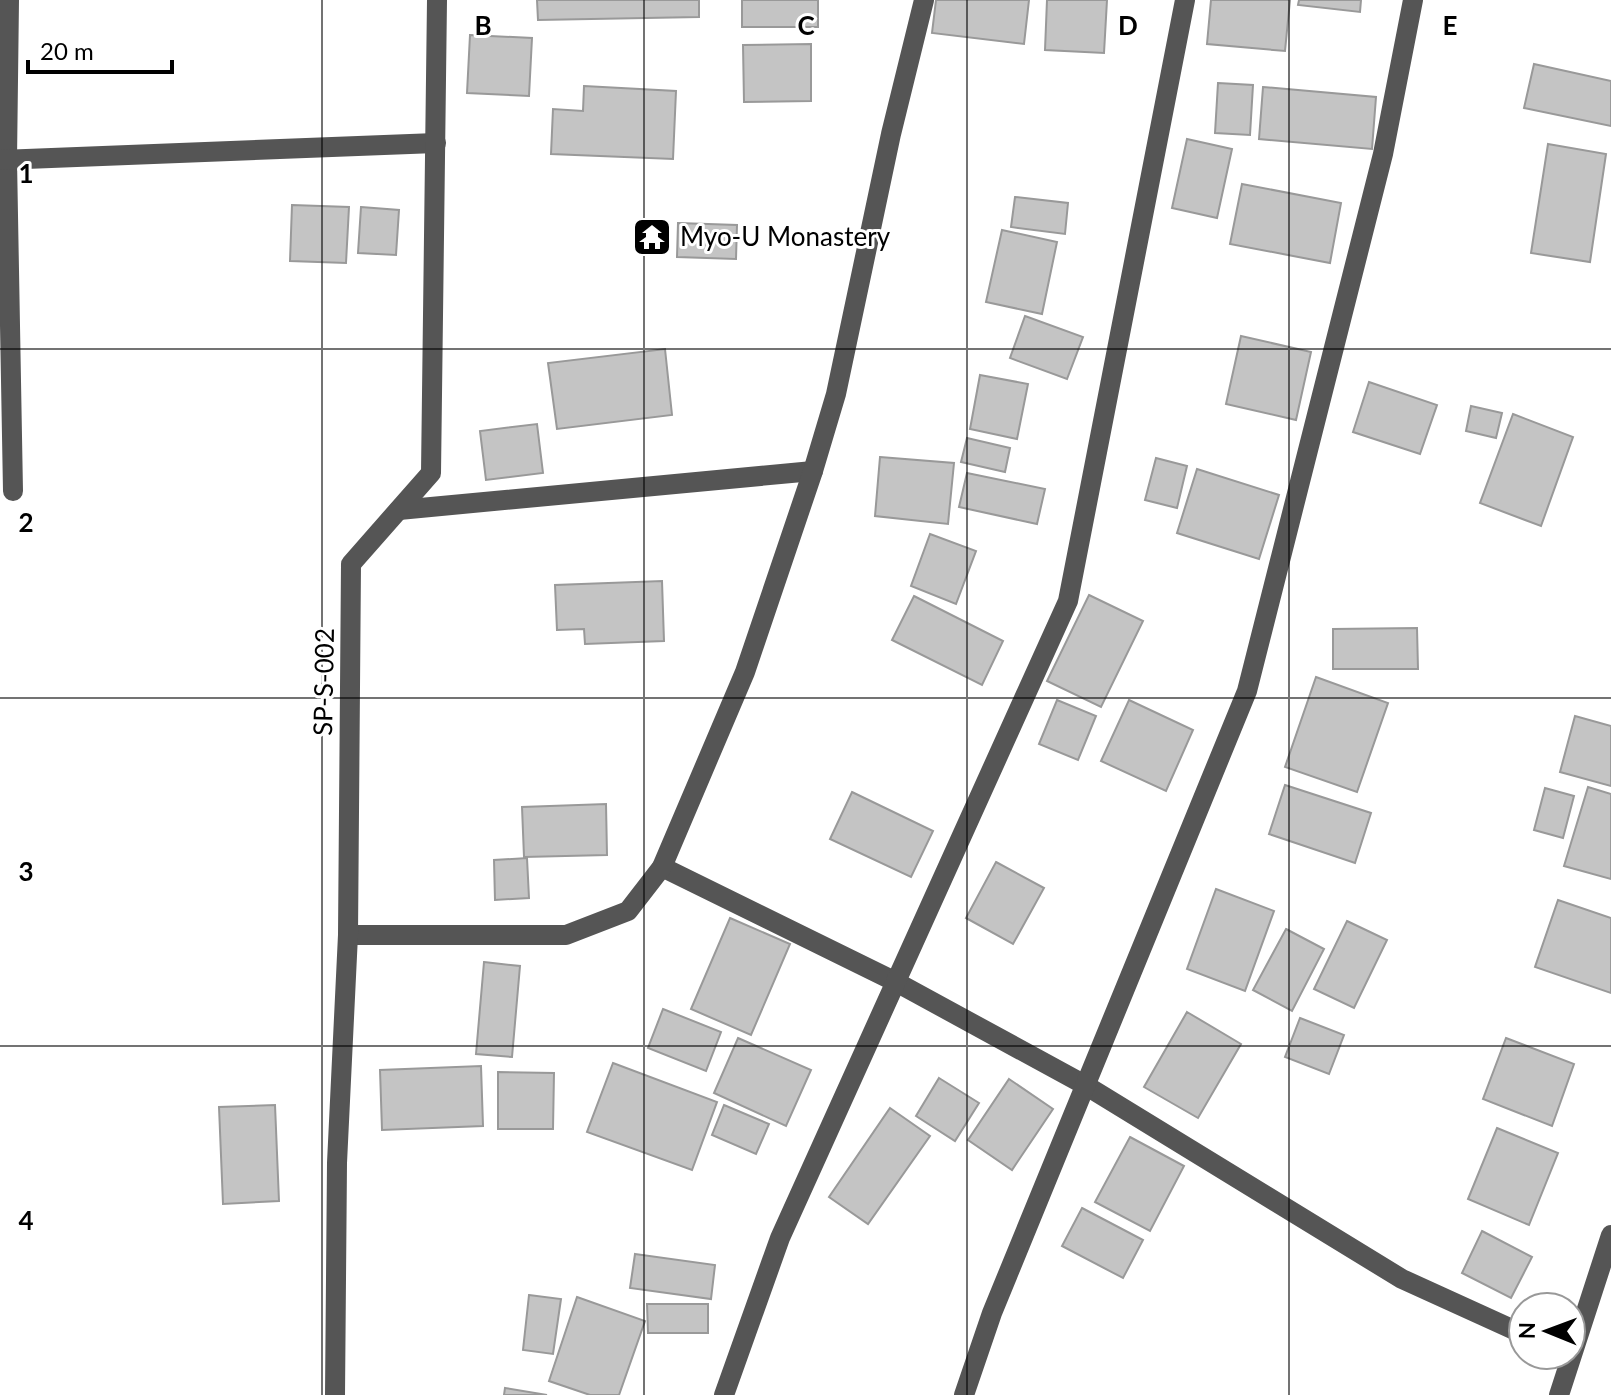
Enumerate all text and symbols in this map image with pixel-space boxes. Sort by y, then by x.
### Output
text: B [474,9,492,41]
text: C [797,9,815,41]
text: D [1118,9,1138,41]
text: E [1443,9,1457,41]
scale bar [28,24,172,74]
text: 20 m [40,36,94,65]
text: 1 [18,157,34,189]
temple icon: Myo-U Monastery [631,216,673,258]
place label: Myo-U Monastery [680,220,891,252]
text: 2 [18,506,34,538]
street label: SP-S-002 [306,628,340,736]
text: 3 [18,855,34,887]
text: 4 [18,1204,34,1236]
north arrow [1507,1291,1587,1371]
text: N [1513,1322,1540,1339]

